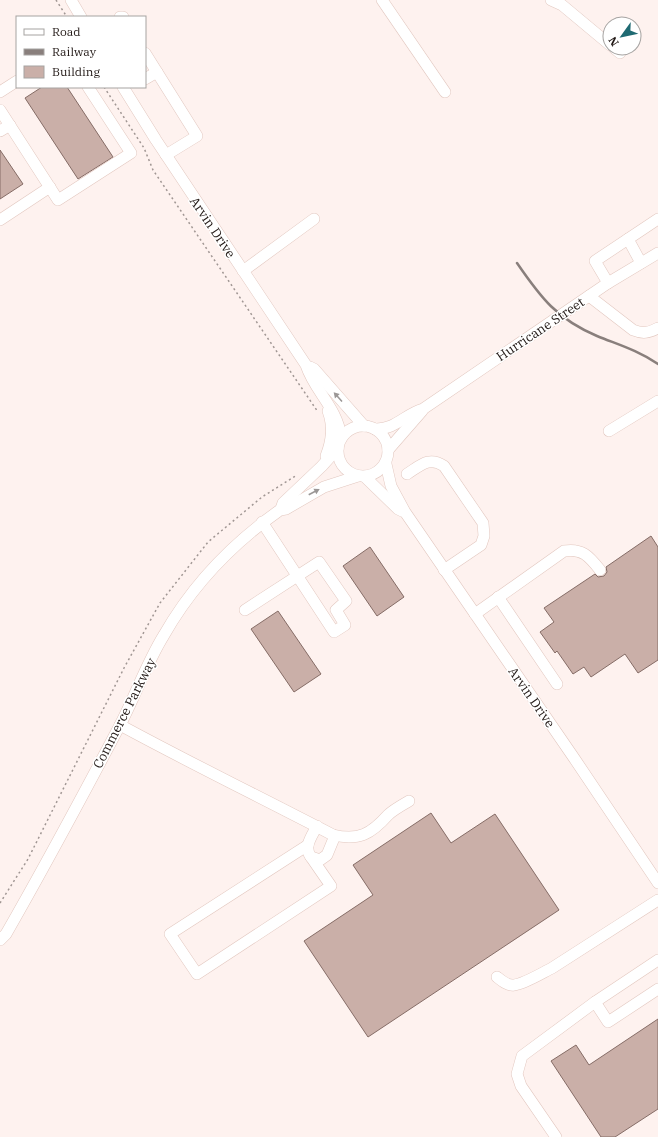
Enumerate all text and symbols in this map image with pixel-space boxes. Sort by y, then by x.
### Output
legend [16,16,146,88]
north arrow [602,16,642,56]
text: Road [52,24,81,39]
text: N [605,34,622,49]
text: Railway [52,44,97,59]
text: Building [52,64,100,79]
street label: Arvin Drive [186,193,239,261]
street label: Hurricane Street [493,293,588,365]
one-way arrow [333,392,343,402]
one-way arrow [308,488,320,495]
street label: Commerce Parkway [89,655,160,771]
street label: Arvin Drive [504,664,559,731]

